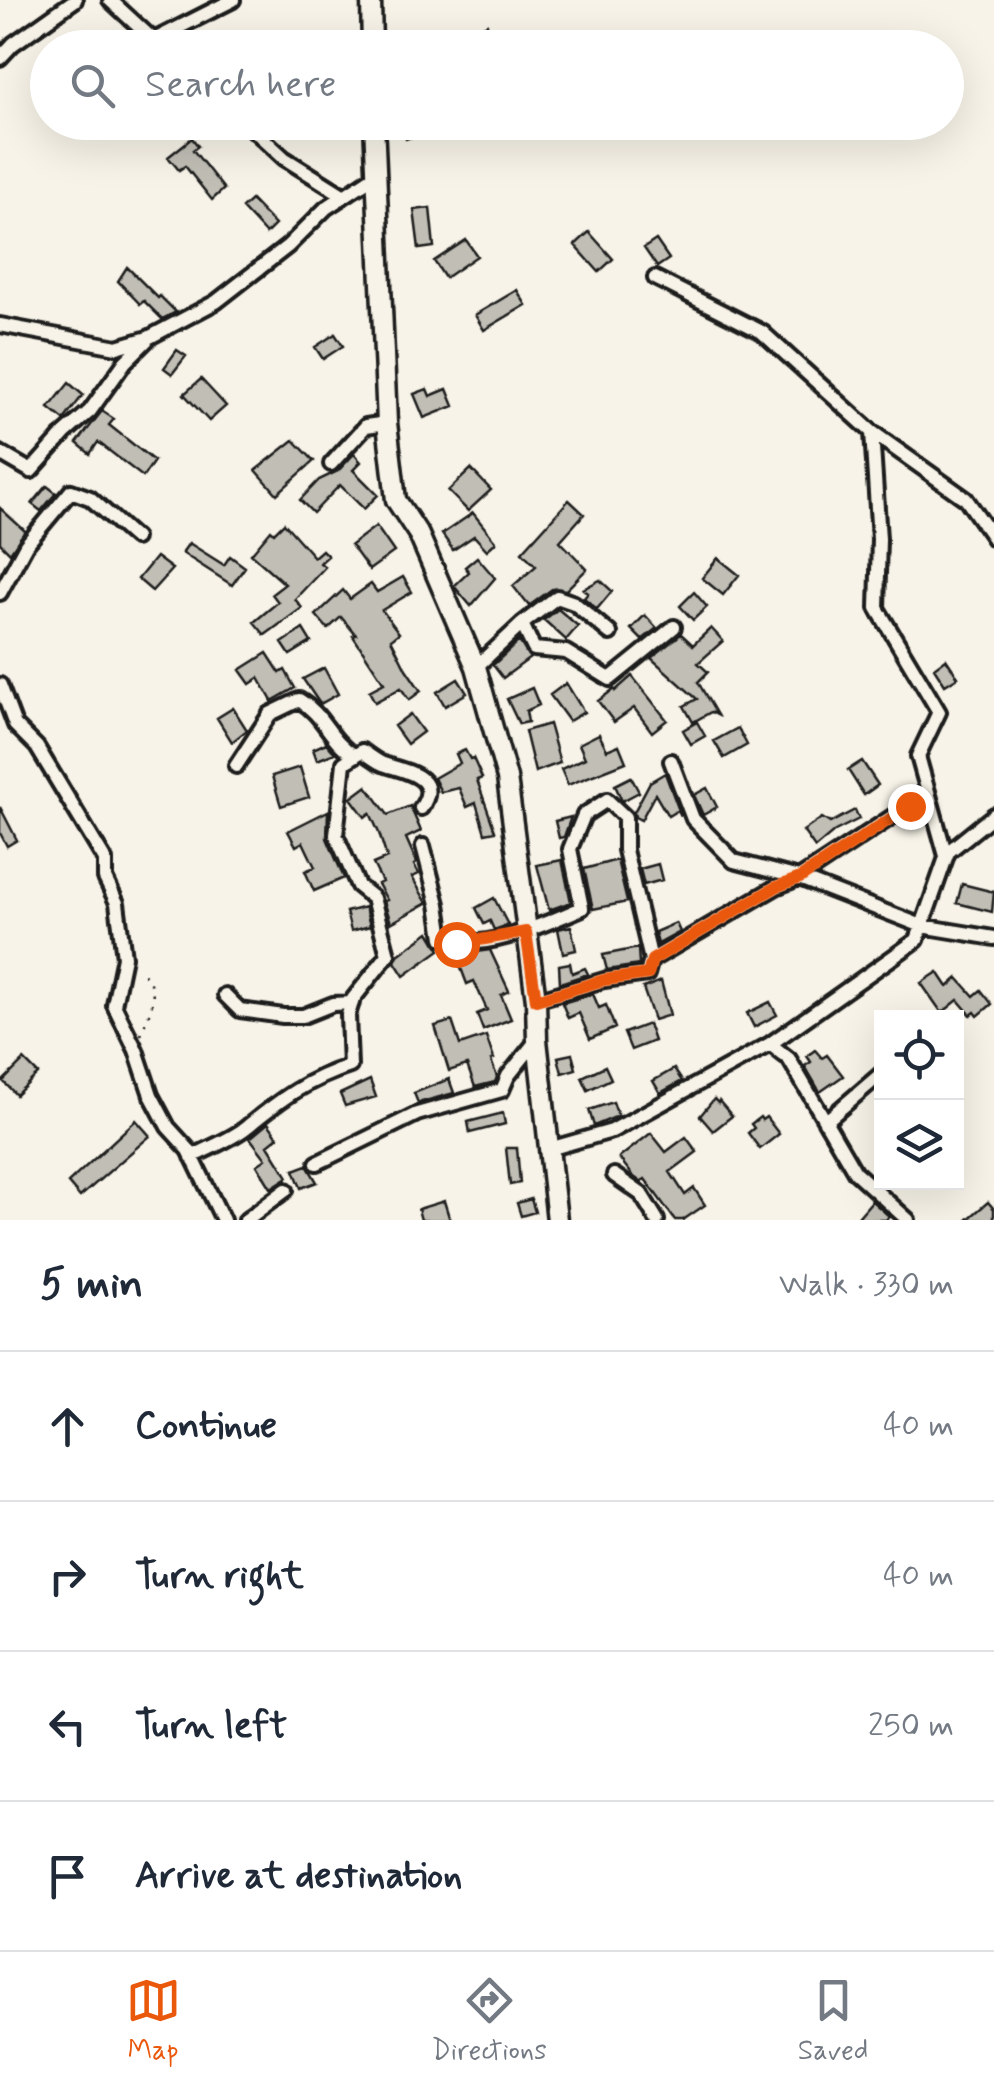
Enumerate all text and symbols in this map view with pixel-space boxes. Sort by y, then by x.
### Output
search box [30,30,964,140]
icon: search [65,58,120,113]
text: Search here [145,61,336,110]
route end [888,784,934,830]
route start [434,922,480,968]
map controls [874,1010,964,1190]
button: locate [874,1010,964,1100]
button: layers [874,1100,964,1190]
text: 5 min [40,1258,143,1313]
text: Walk · 330 m [779,1264,954,1306]
icon: ahead [40,1399,95,1454]
text: Continue [135,1402,277,1451]
text: 40 m [883,1405,954,1447]
icon: right [40,1549,95,1604]
text: Turn right [135,1552,304,1601]
text: 40 m [883,1555,954,1597]
icon: left [40,1699,95,1754]
text: Turn left [135,1702,287,1751]
text: 250 m [868,1705,954,1747]
icon: arrive [40,1849,95,1904]
text: Arrive at destination [135,1852,462,1901]
tab: Map [126,1973,181,2070]
tab: Directions [432,1973,547,2070]
tab: Saved [798,1973,868,2070]

